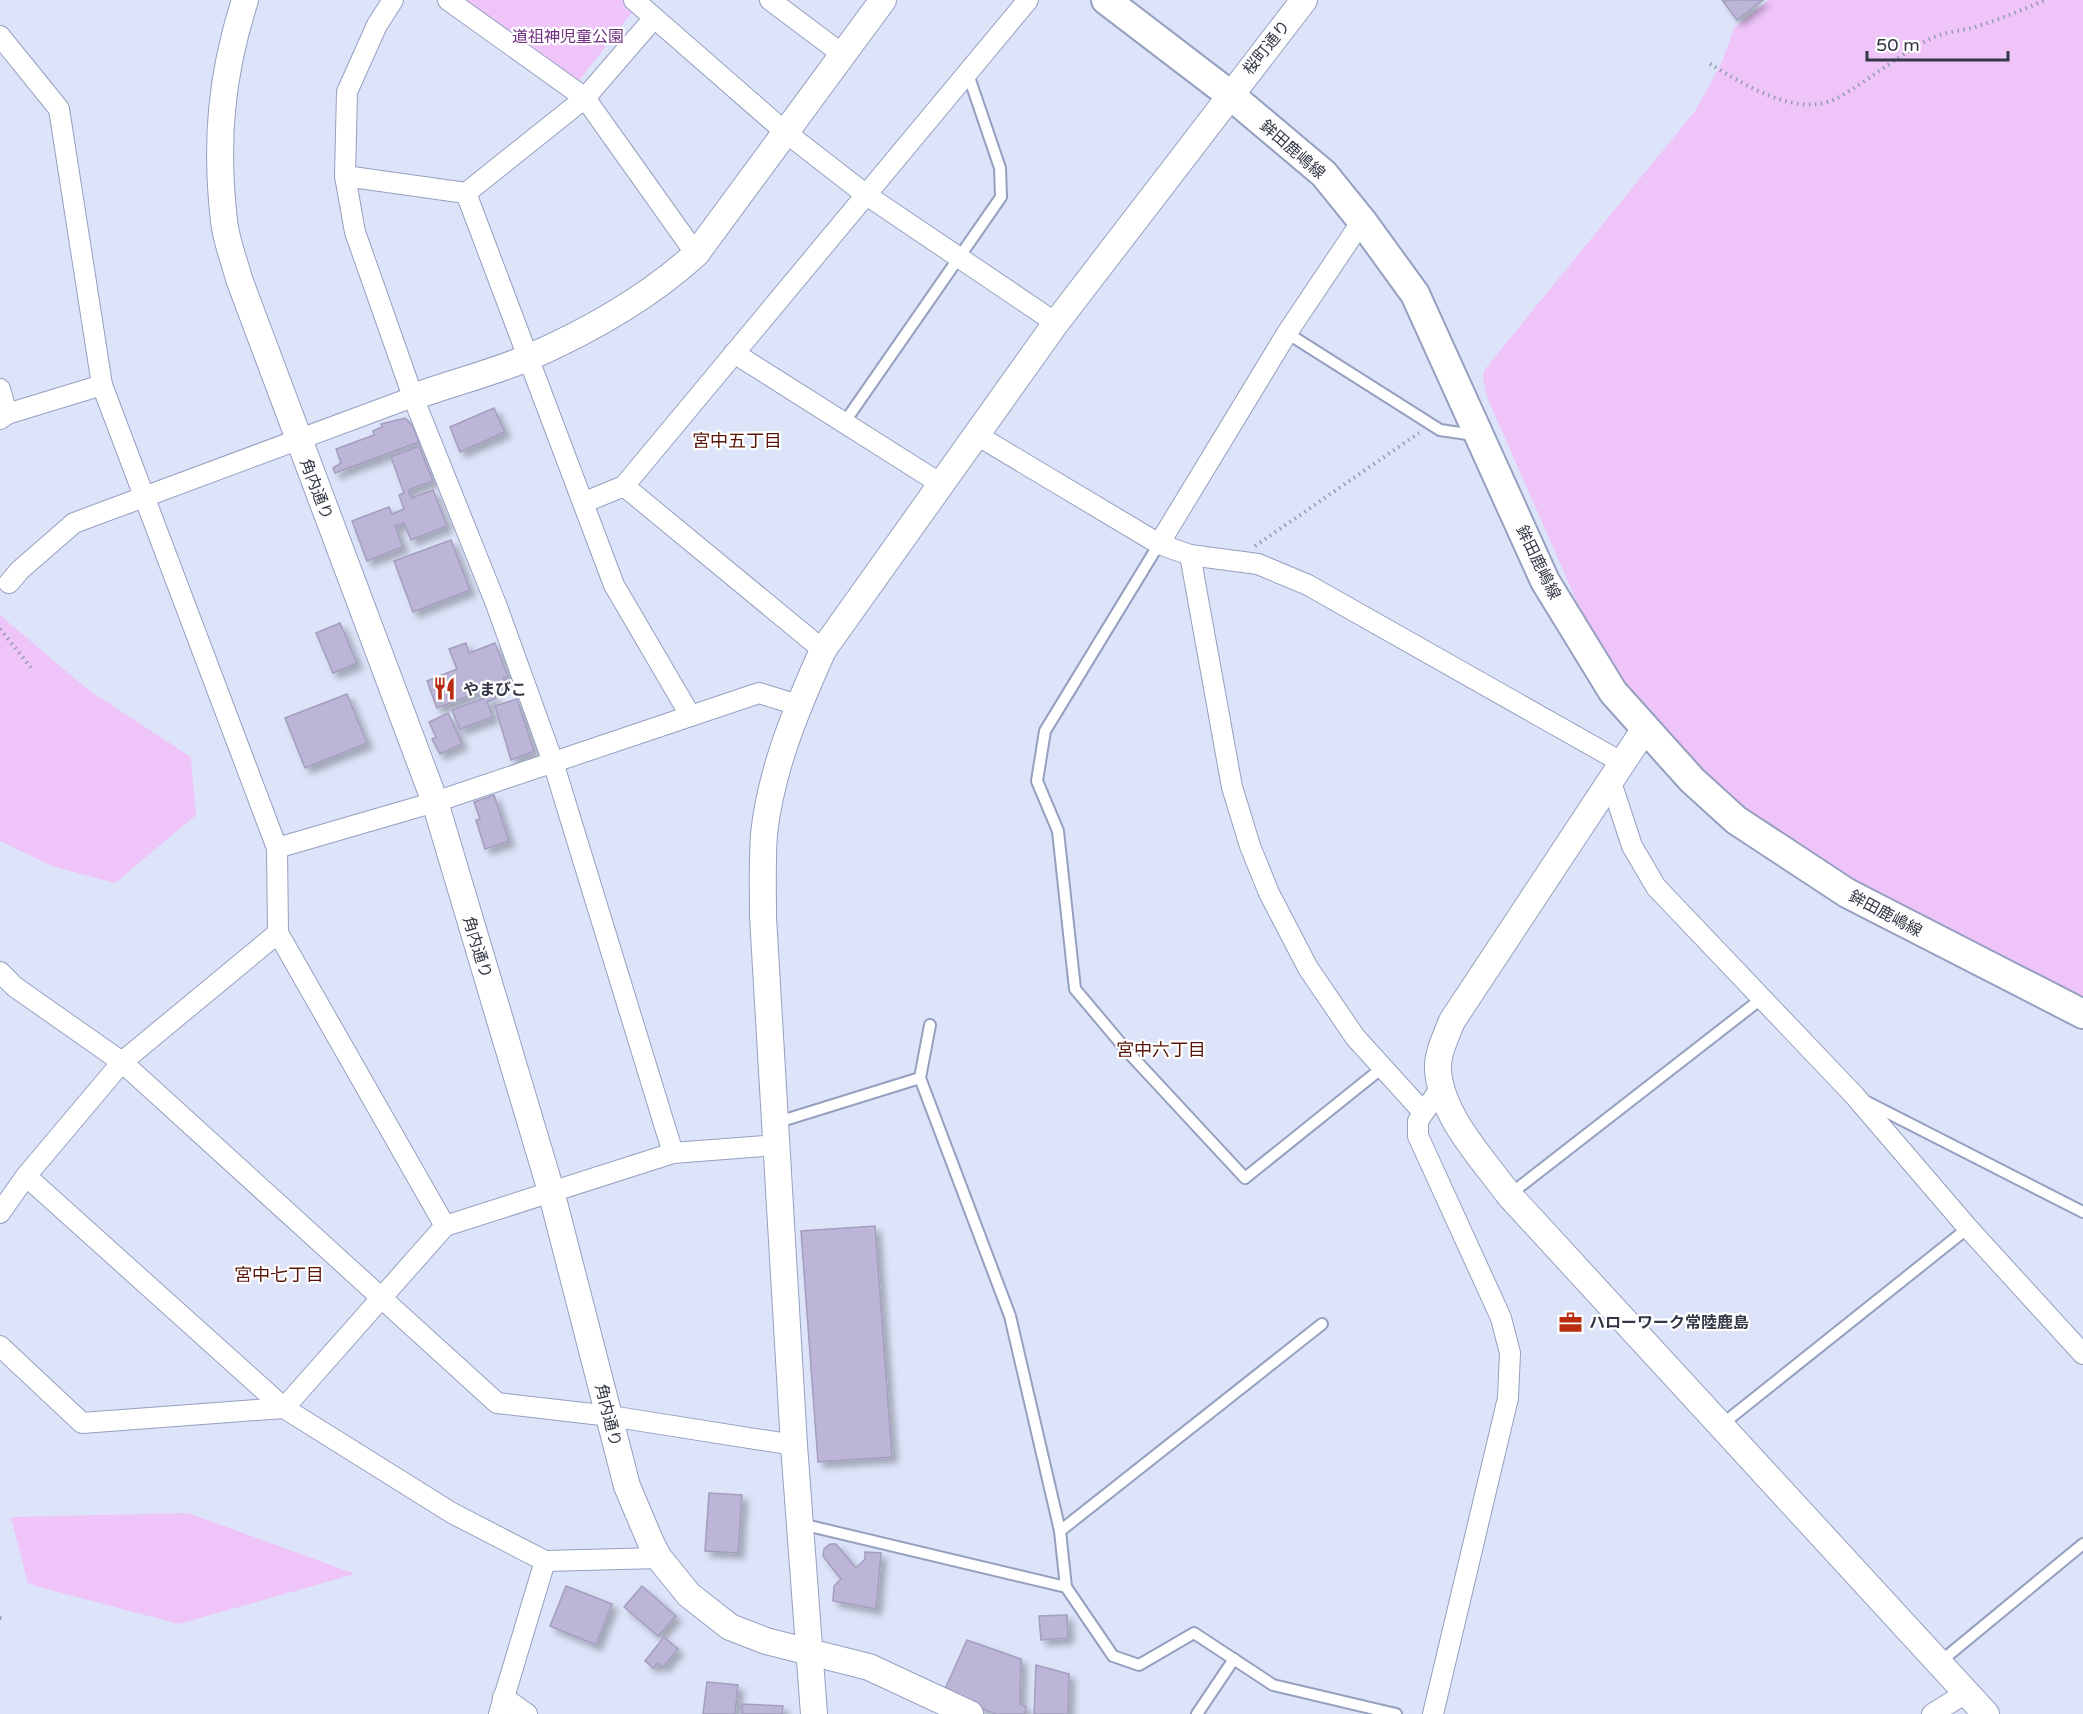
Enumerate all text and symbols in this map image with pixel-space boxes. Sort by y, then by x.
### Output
street label: 桜町通り [1239,16,1295,79]
scale bar [1867,24,2008,62]
park label: 道祖神児童公園 [512,27,624,47]
text: 50 m [1876,34,1920,56]
street label: 鉾田鹿嶋線 [1256,116,1329,184]
district label: 宮中五丁目 [692,430,782,452]
street label: 角内通り [295,456,337,523]
street label: 鉾田鹿嶋線 [1512,522,1565,603]
restaurant icon: やまびこ [432,676,458,702]
place label: やまびこ [463,680,527,700]
street label: 鉾田鹿嶋線 [1846,886,1926,941]
street label: 角内通り [458,914,496,981]
district label: 宮中六丁目 [1116,1039,1206,1061]
district label: 宮中七丁目 [234,1264,324,1286]
office icon: ハローワーク常陸鹿島 [1558,1309,1584,1335]
place label: ハローワーク常陸鹿島 [1589,1313,1749,1333]
street label: 角内通り [591,1382,625,1449]

